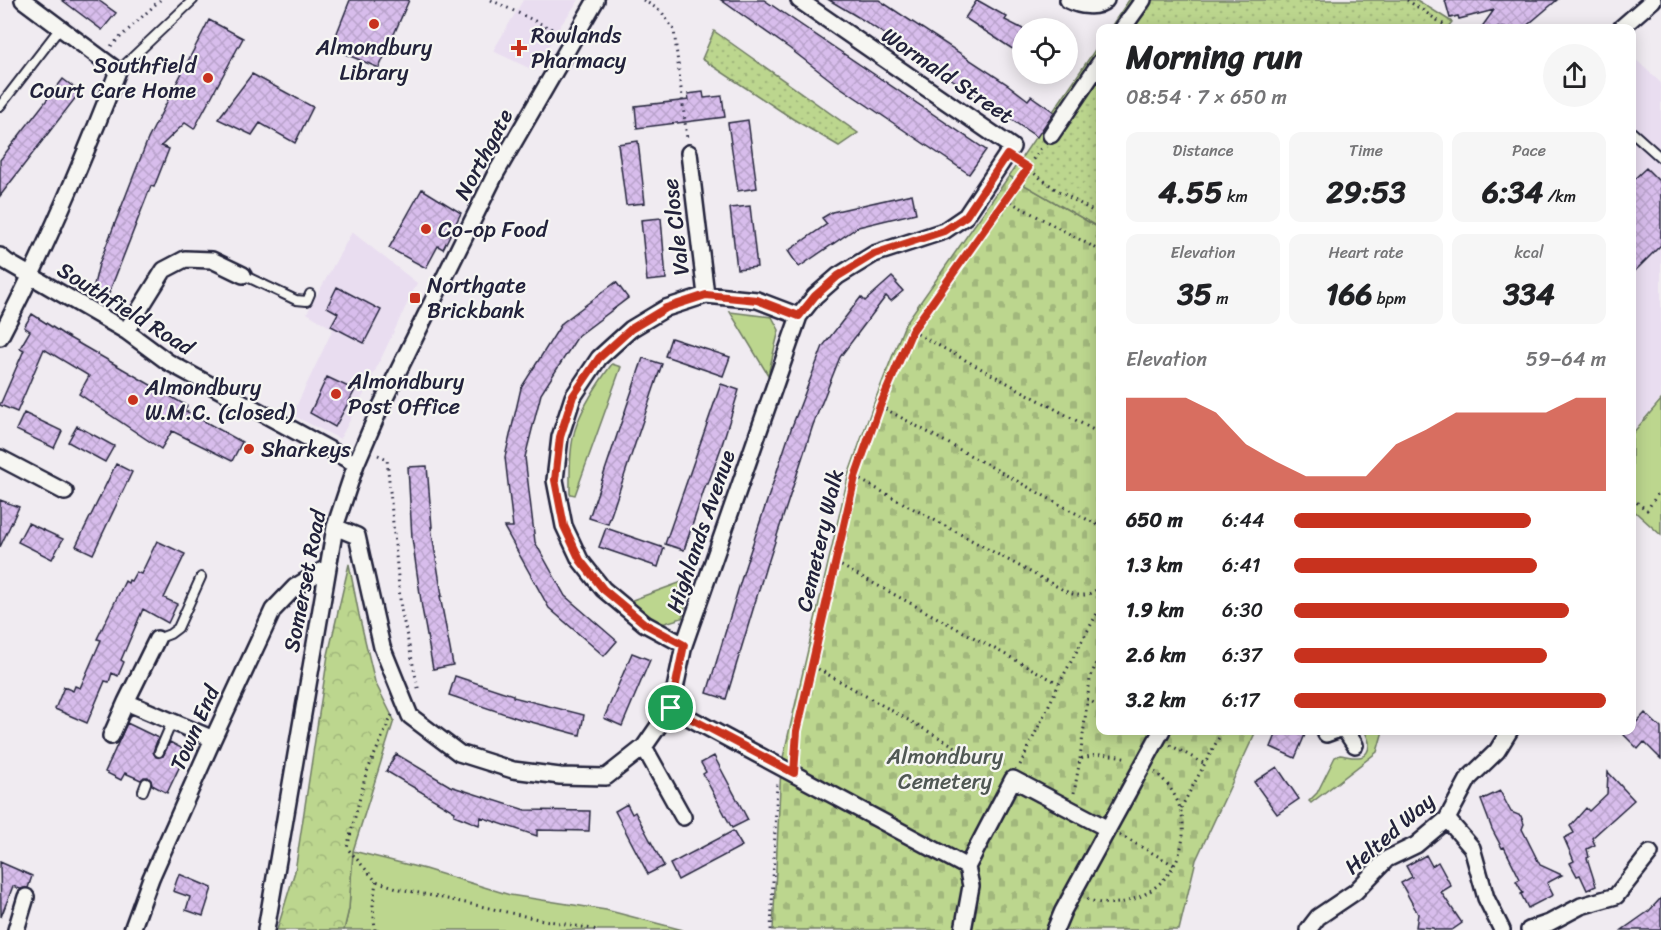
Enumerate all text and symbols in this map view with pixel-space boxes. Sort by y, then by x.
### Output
place label: Rowlands Pharmacy [531,16,627,80]
street label: Wormald Street [873,16,1023,135]
marker: Almondbury Library [367,17,381,31]
map controls [1012,18,1078,84]
button: locate [1012,18,1078,84]
place label: Almondbury Library [315,28,433,92]
text: Morning run [1126,28,1302,86]
marker: Rowlands Pharmacy [512,41,526,55]
button: share [1543,44,1606,107]
place label: Southfield Court Care Home [30,46,197,110]
marker: Southfield Court Care Home [201,71,215,85]
text: 08:54 · 7 × 650 m [1126,80,1287,115]
street label: Northgate [443,101,524,207]
text: Distance [1173,136,1233,165]
text: Time [1349,136,1383,165]
text: Pace [1512,136,1546,165]
text: 4.55 [1158,165,1223,219]
text: 29:53 [1326,165,1406,219]
text: 6:34 [1482,165,1543,219]
street label: Vale Close [650,176,701,278]
text: km [1223,182,1248,211]
text: /km [1543,182,1576,211]
place label: Co-op Food [438,210,549,249]
marker: Co-op Food [419,222,433,236]
text: Elevation [1171,238,1235,267]
text: Heart rate [1328,238,1404,267]
text: kcal [1514,238,1544,267]
street label: Southfield Road [49,251,203,367]
place label: Northgate Brickbank [427,266,526,330]
text: 35 [1177,267,1212,321]
text: 166 [1326,267,1373,321]
text: 334 [1503,267,1555,321]
text: m [1212,284,1229,313]
text: bpm [1373,284,1406,313]
marker: Northgate Brickbank [408,291,422,305]
text: Elevation [1126,342,1207,377]
text: 59–64 m [1526,342,1606,377]
place label: Almondbury Post Office [347,362,465,426]
place label: Almondbury W.M.C. (closed) [144,368,295,432]
marker: Almondbury Post Office [329,387,343,401]
marker: Almondbury W.M.C. (closed) [126,393,140,407]
place label: Sharkeys [261,430,352,469]
marker: Sharkeys [242,442,256,456]
street label: Highlands Avenue [654,444,747,618]
street label: Cemetery Walk [784,465,855,615]
text: 650 m [1126,503,1183,538]
text: 6:44 [1222,503,1264,538]
street label: Somerset Road [272,505,338,656]
text: 1.3 km [1126,548,1183,583]
text: 6:41 [1222,548,1260,583]
text: 1.9 km [1126,593,1184,628]
text: 6:30 [1222,593,1263,628]
text: 2.6 km [1126,638,1186,673]
text: 6:37 [1222,638,1262,673]
street label: Town End [158,678,231,777]
pin [645,682,696,733]
text: 3.2 km [1126,683,1186,718]
text: 6:17 [1222,683,1259,718]
icon: arrive [654,691,687,724]
park label: Almondbury Cemetery [886,737,1004,801]
street label: Helted Way [1335,782,1444,884]

